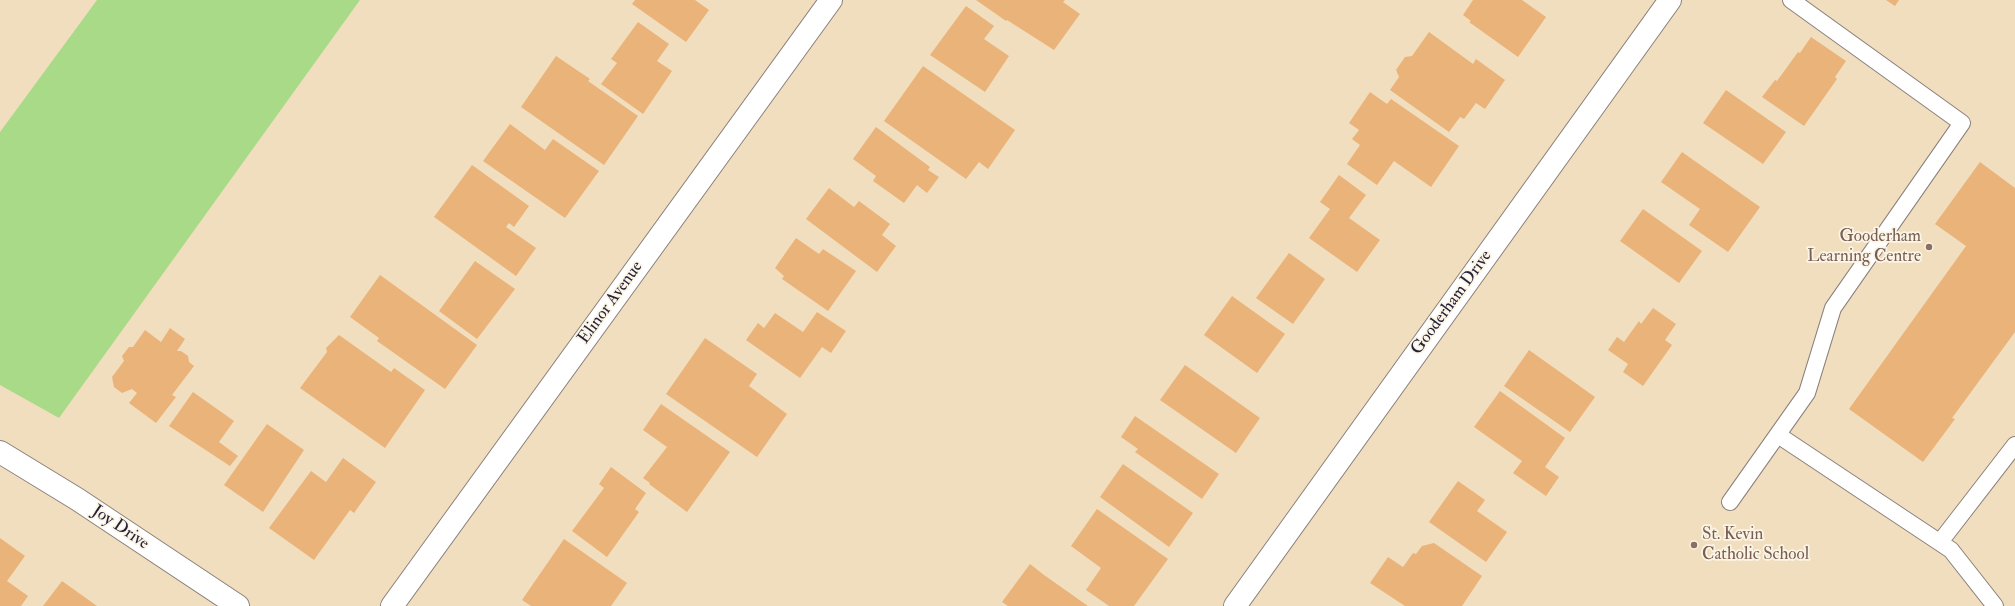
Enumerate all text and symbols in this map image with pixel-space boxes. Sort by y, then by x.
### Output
place label: Gooderham Learning Centre [1807,227,1921,267]
marker: Gooderham Learning Centre [1924,242,1934,252]
street label: Gooderham Drive [1407,247,1497,359]
street label: Elinor Avenue [574,258,648,348]
street label: Joy Drive [87,501,153,555]
place label: St. Kevin Catholic School [1702,525,1809,565]
marker: St. Kevin Catholic School [1689,540,1699,550]

